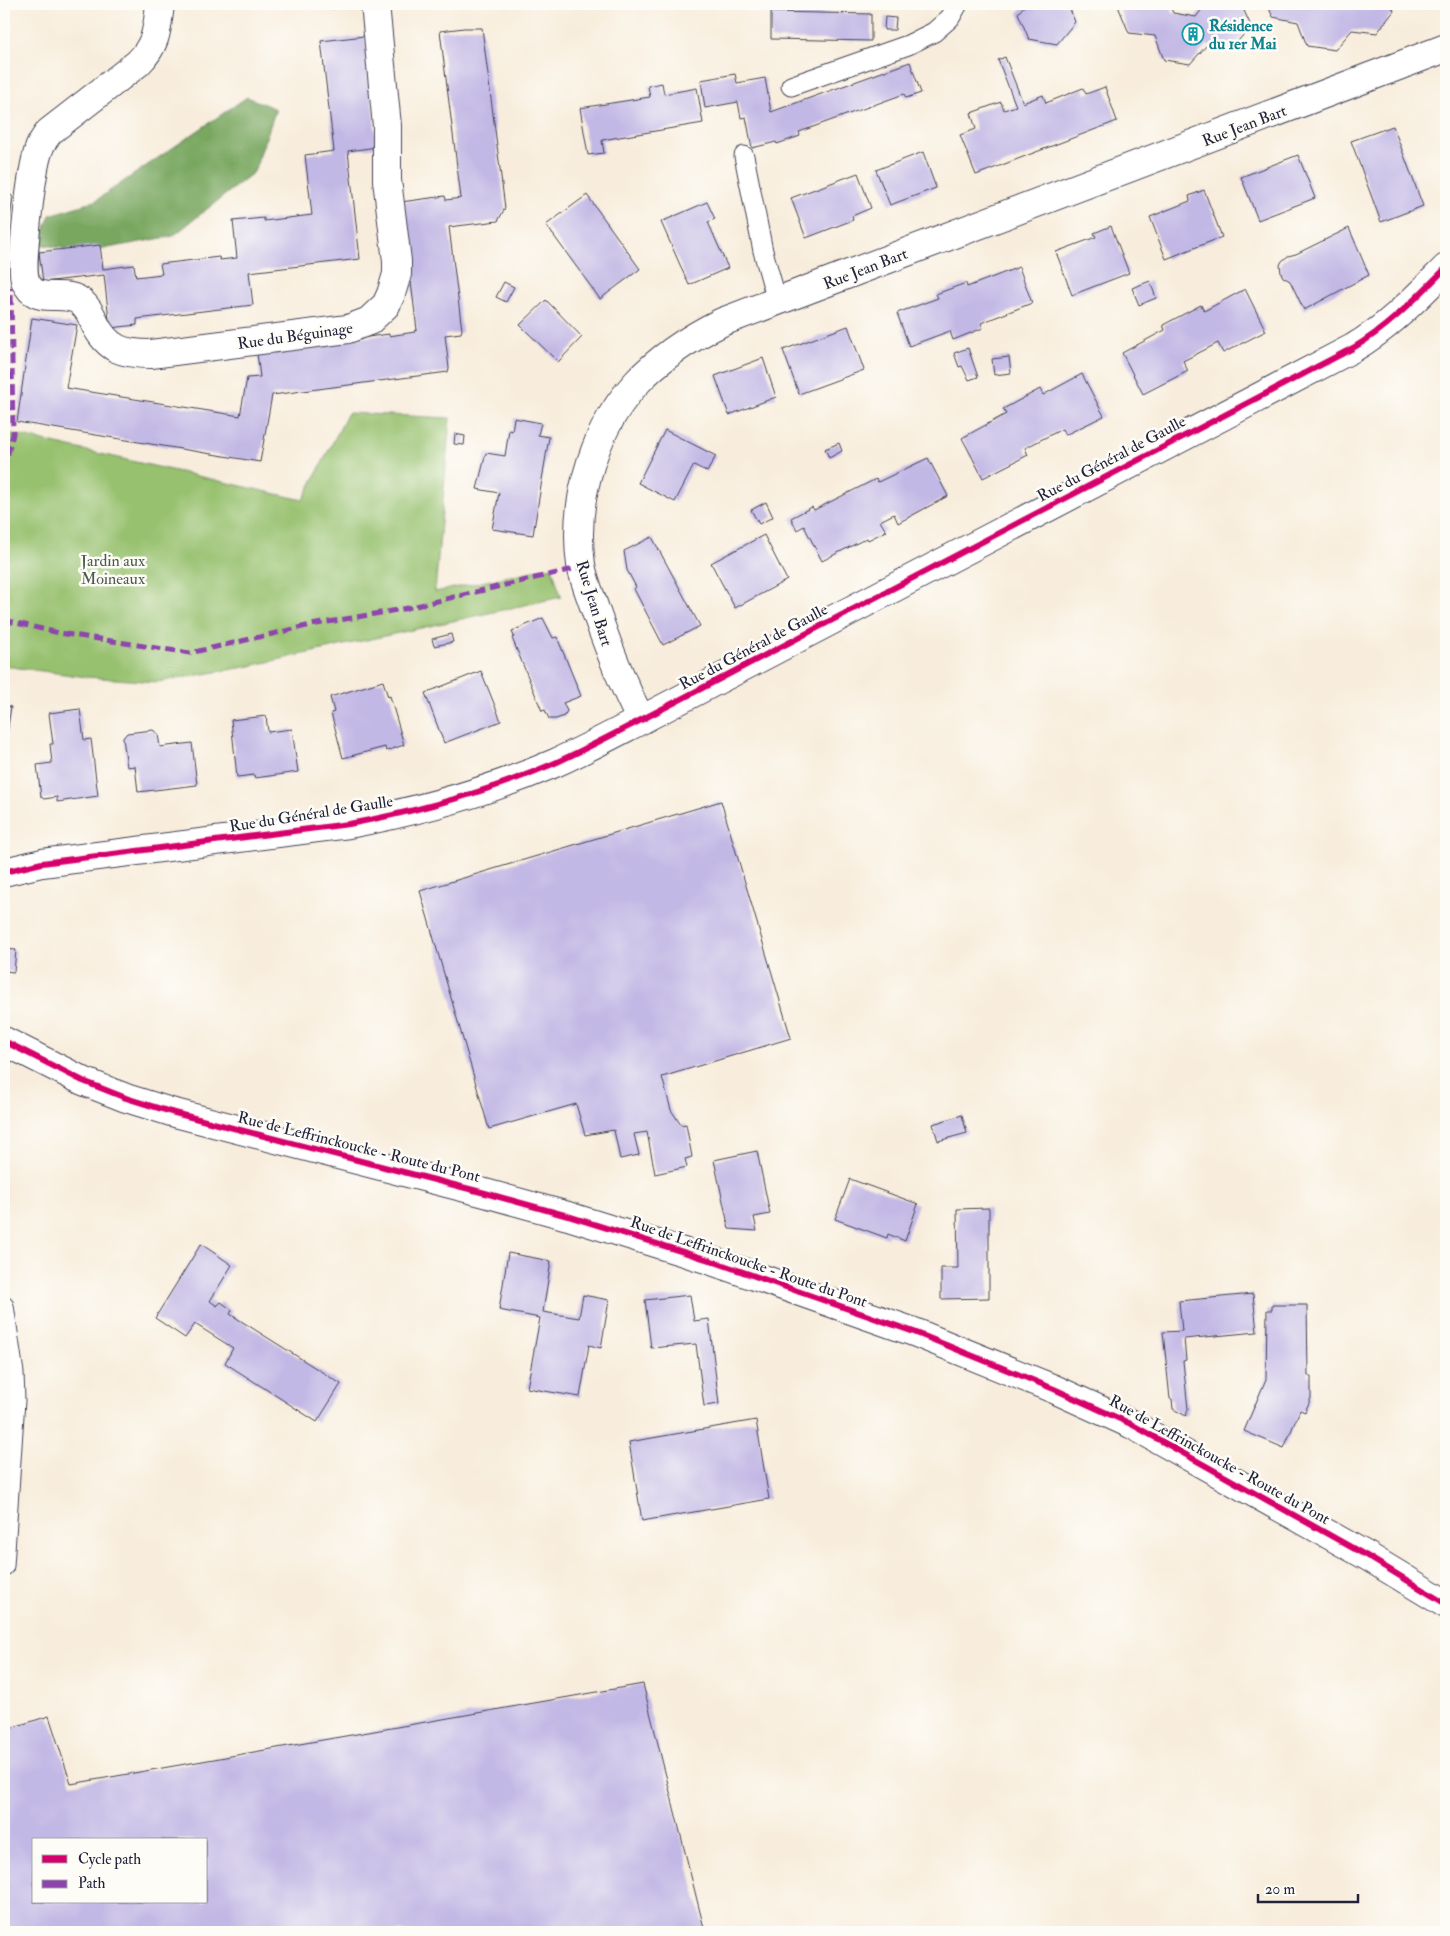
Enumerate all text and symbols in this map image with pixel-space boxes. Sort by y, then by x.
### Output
place label: Résidence du 1er Mai [1209,16,1277,54]
building icon: Résidence du 1er Mai [1181,22,1205,46]
street label: Rue Jean Bart [1199,101,1290,152]
street label: Rue Jean Bart [820,244,911,295]
street label: Rue du Béguinage [236,318,354,354]
street label: Rue du Général de Gaulle [1034,411,1189,507]
park label: Jardin aux Moineaux [80,551,145,589]
street label: Rue Jean Bart [571,558,617,649]
street label: Rue du Général de Gaulle [676,599,831,695]
street label: Rue du Général de Gaulle [228,791,395,837]
street label: Rue de Leffrinckoucke - Route du Pont [235,1107,482,1187]
street label: Rue de Leffrinckoucke - Route du Pont [628,1212,870,1312]
street label: Rue de Leffrinckoucke - Route du Pont [1106,1391,1333,1529]
legend [32,1838,208,1904]
text: Cycle path [78,1850,141,1870]
scale bar [1258,1871,1358,1903]
text: Path [78,1874,105,1893]
text: 20 m [1265,1880,1295,1899]

